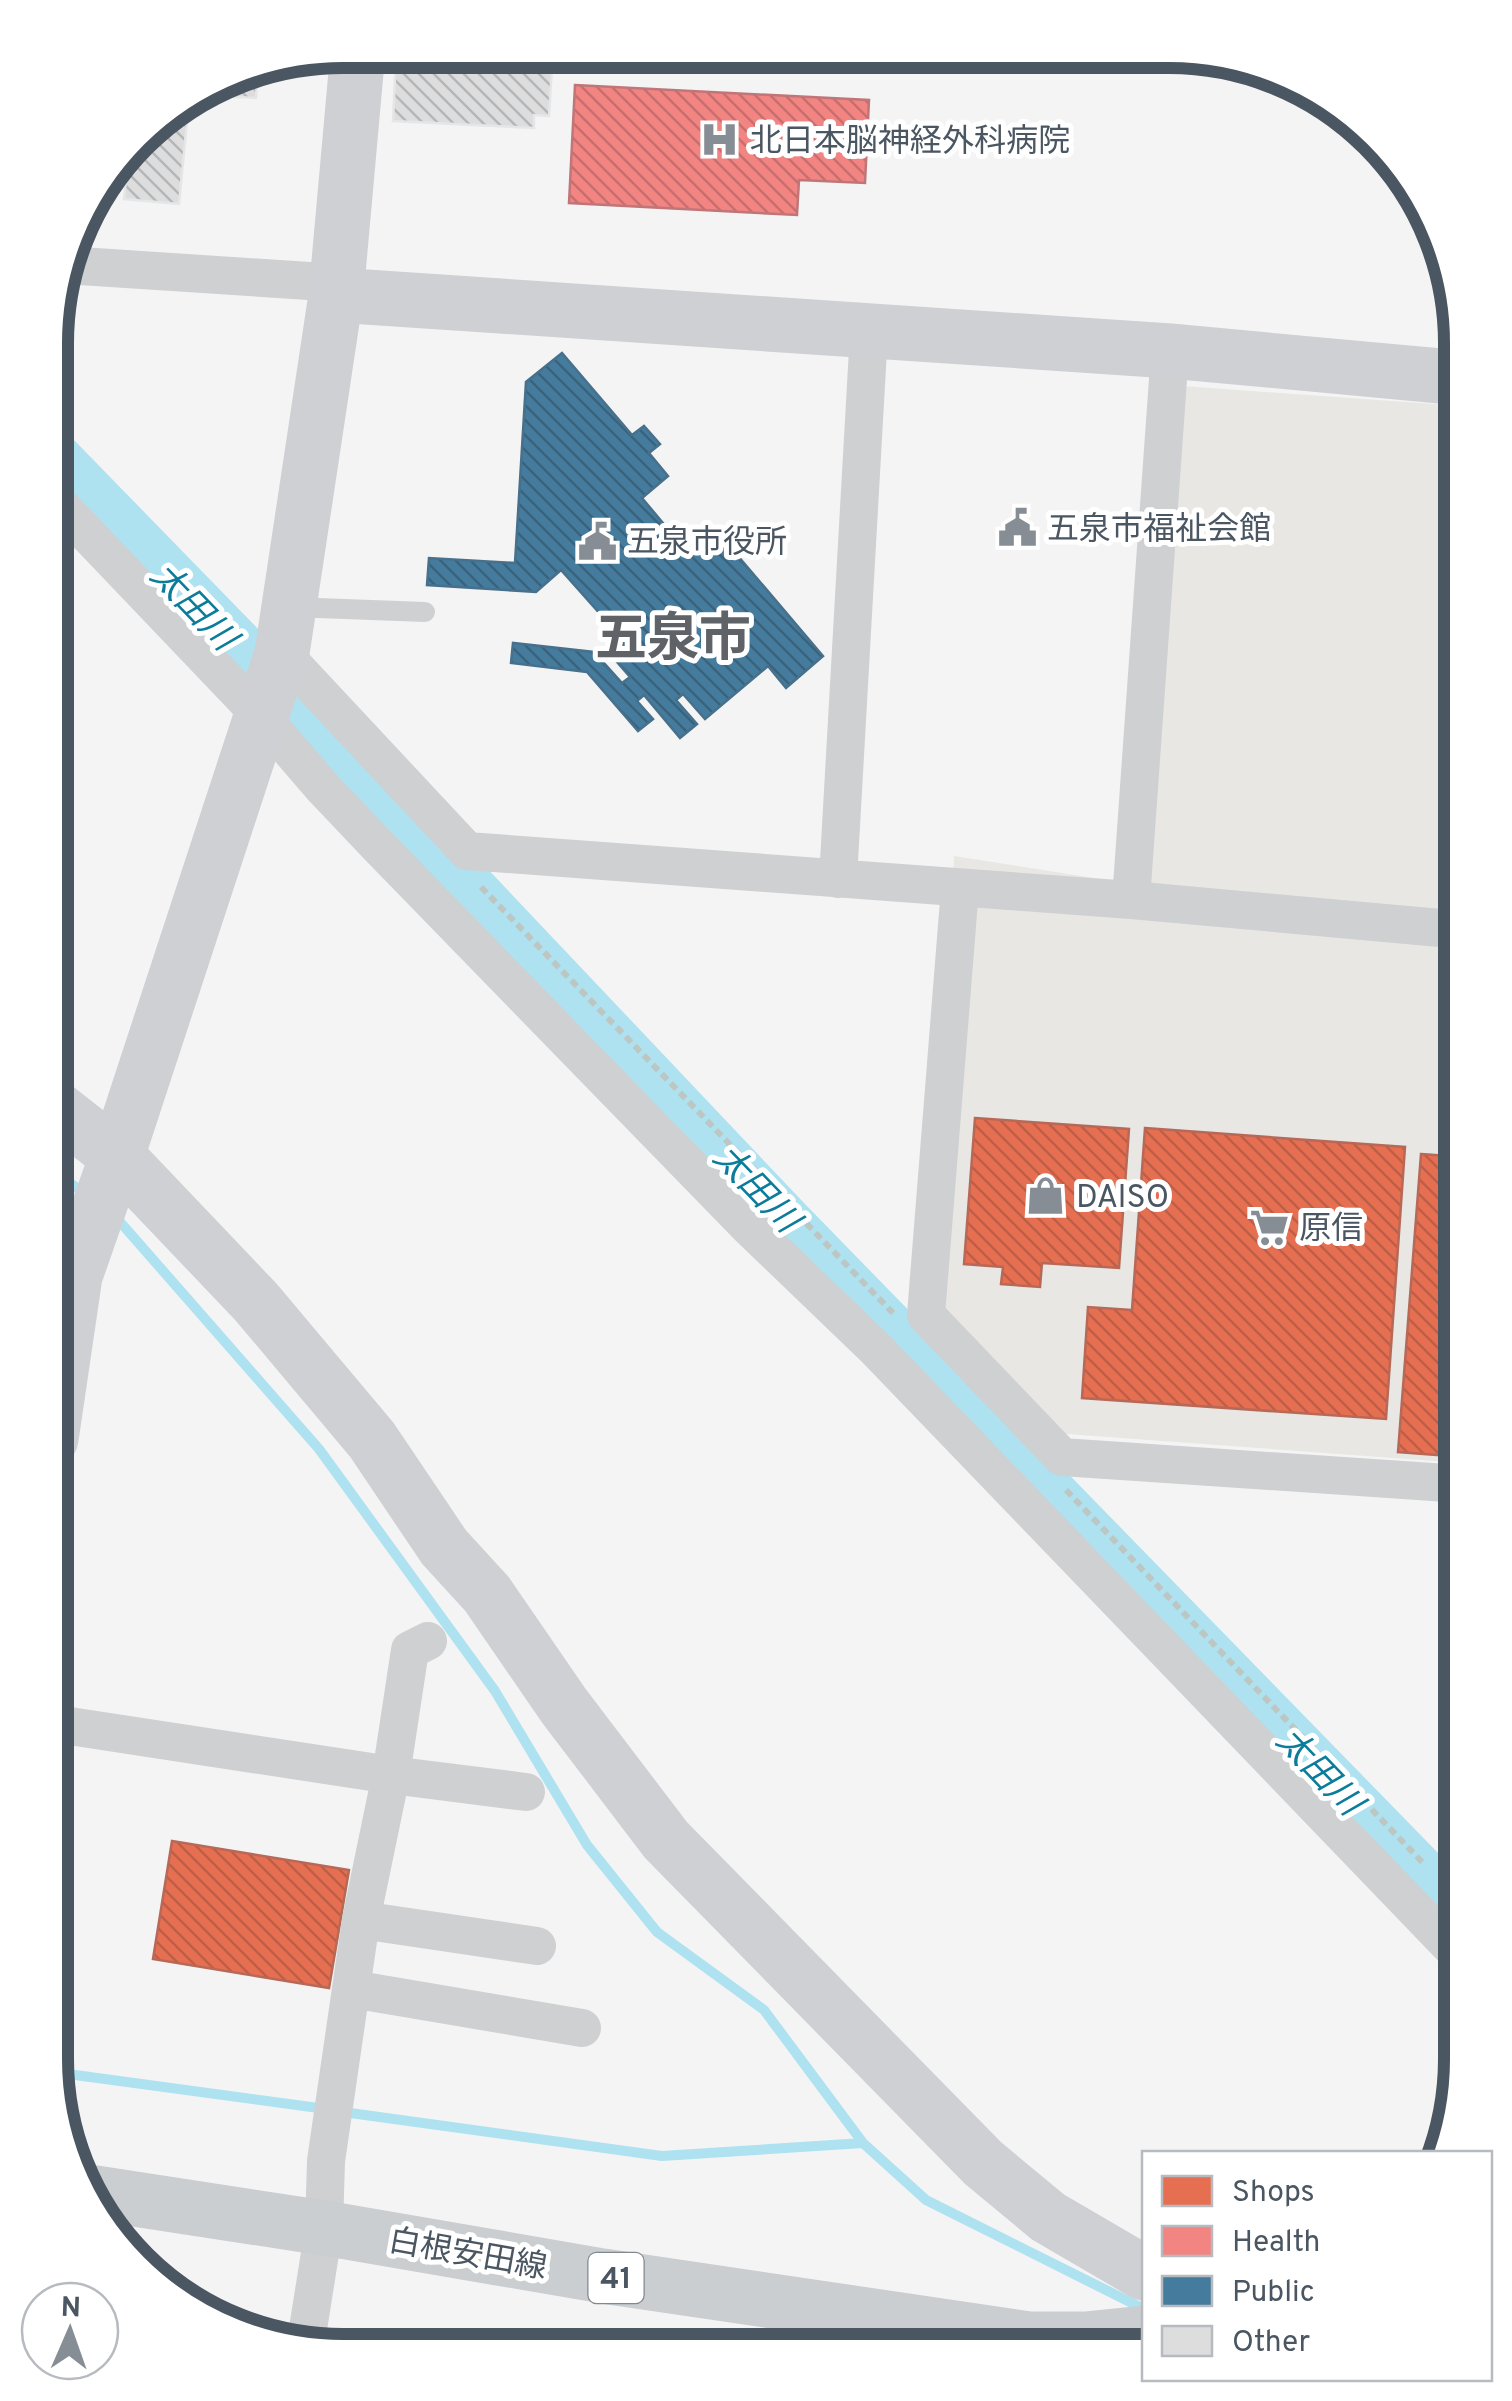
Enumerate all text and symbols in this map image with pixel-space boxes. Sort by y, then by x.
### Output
hospital icon: 北日本脳神経外科病院 [699,119,741,161]
place label: 北日本脳神経外科病院 [750,123,1070,163]
public building icon: 五泉市福祉会館 [996,507,1038,549]
place label: 五泉市福祉会館 [1047,511,1271,551]
public building icon: 五泉市役所 [576,520,618,562]
place label: 五泉市役所 [627,524,787,564]
water label: 太田川 [140,555,247,664]
district label: 五泉市 [595,609,751,675]
water label: 太田川 [703,1137,810,1246]
shop icon: DAISO [1025,1175,1067,1217]
place label: DAISO [1076,1179,1169,1219]
supermarket icon: 原信 [1248,1206,1290,1248]
place label: 原信 [1299,1210,1363,1250]
water label: 太田川 [1266,1720,1373,1829]
legend [1142,2151,1492,2381]
text: Shops [1232,2175,1315,2212]
street label: 白根安田線 [385,2222,550,2290]
text: Health [1232,2225,1320,2262]
road number: 41 [588,2253,644,2303]
text: Public [1232,2275,1315,2312]
north arrow [20,2281,120,2381]
text: N [60,2291,81,2327]
text: Other [1232,2325,1310,2362]

